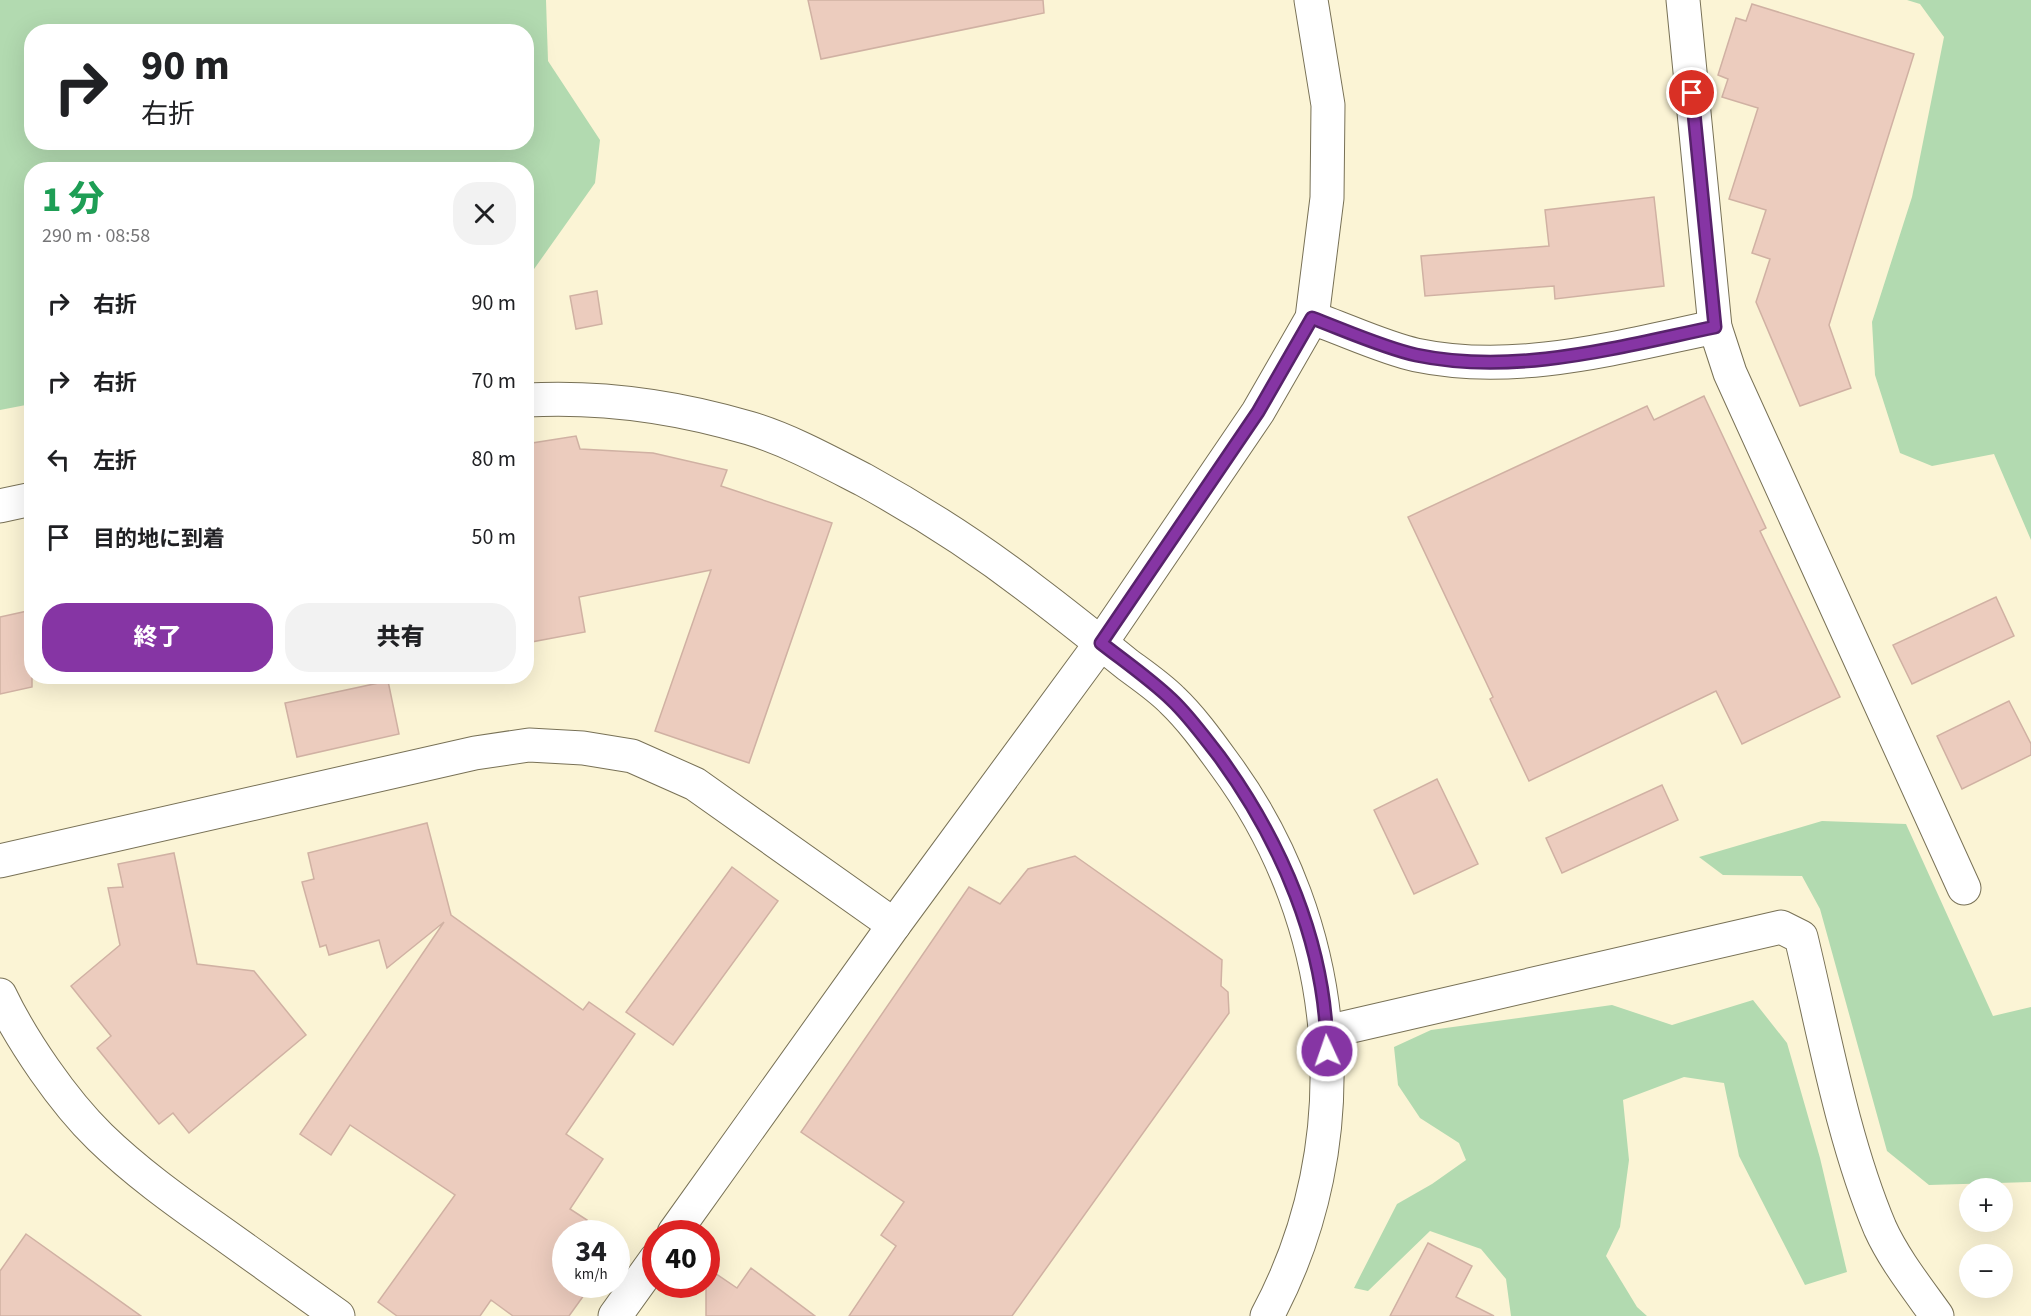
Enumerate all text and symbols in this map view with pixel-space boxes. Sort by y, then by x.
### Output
text: 90 m [141,36,230,96]
icon: right [42,48,120,126]
pin [1666,67,1717,118]
icon: arrive [1675,76,1708,109]
text: 右折 [141,95,195,134]
text: 1 分 [42,174,104,225]
button: close [453,182,516,245]
text: 290 m · 08:58 [42,222,150,250]
icon: right [42,287,75,320]
text: 90 m [471,287,516,319]
text: 右折 [93,289,137,321]
icon: right [42,365,75,398]
text: 70 m [471,365,516,397]
text: 右折 [93,367,137,399]
icon: left [42,443,75,476]
text: 80 m [471,443,516,475]
text: 左折 [93,445,137,477]
icon: arrive [42,521,75,554]
text: 50 m [471,521,516,553]
text: 目的地に到着 [93,523,225,555]
button: 終了 [42,603,273,672]
button: 共有 [285,603,516,672]
position arrow [1295,1019,1359,1083]
map controls [1959,1178,2013,1298]
button: + [1959,1178,2013,1232]
speed limit sign: 40 [642,1220,720,1298]
text: 34 [575,1230,607,1273]
button: − [1959,1244,2013,1298]
text: km/h [574,1264,608,1285]

